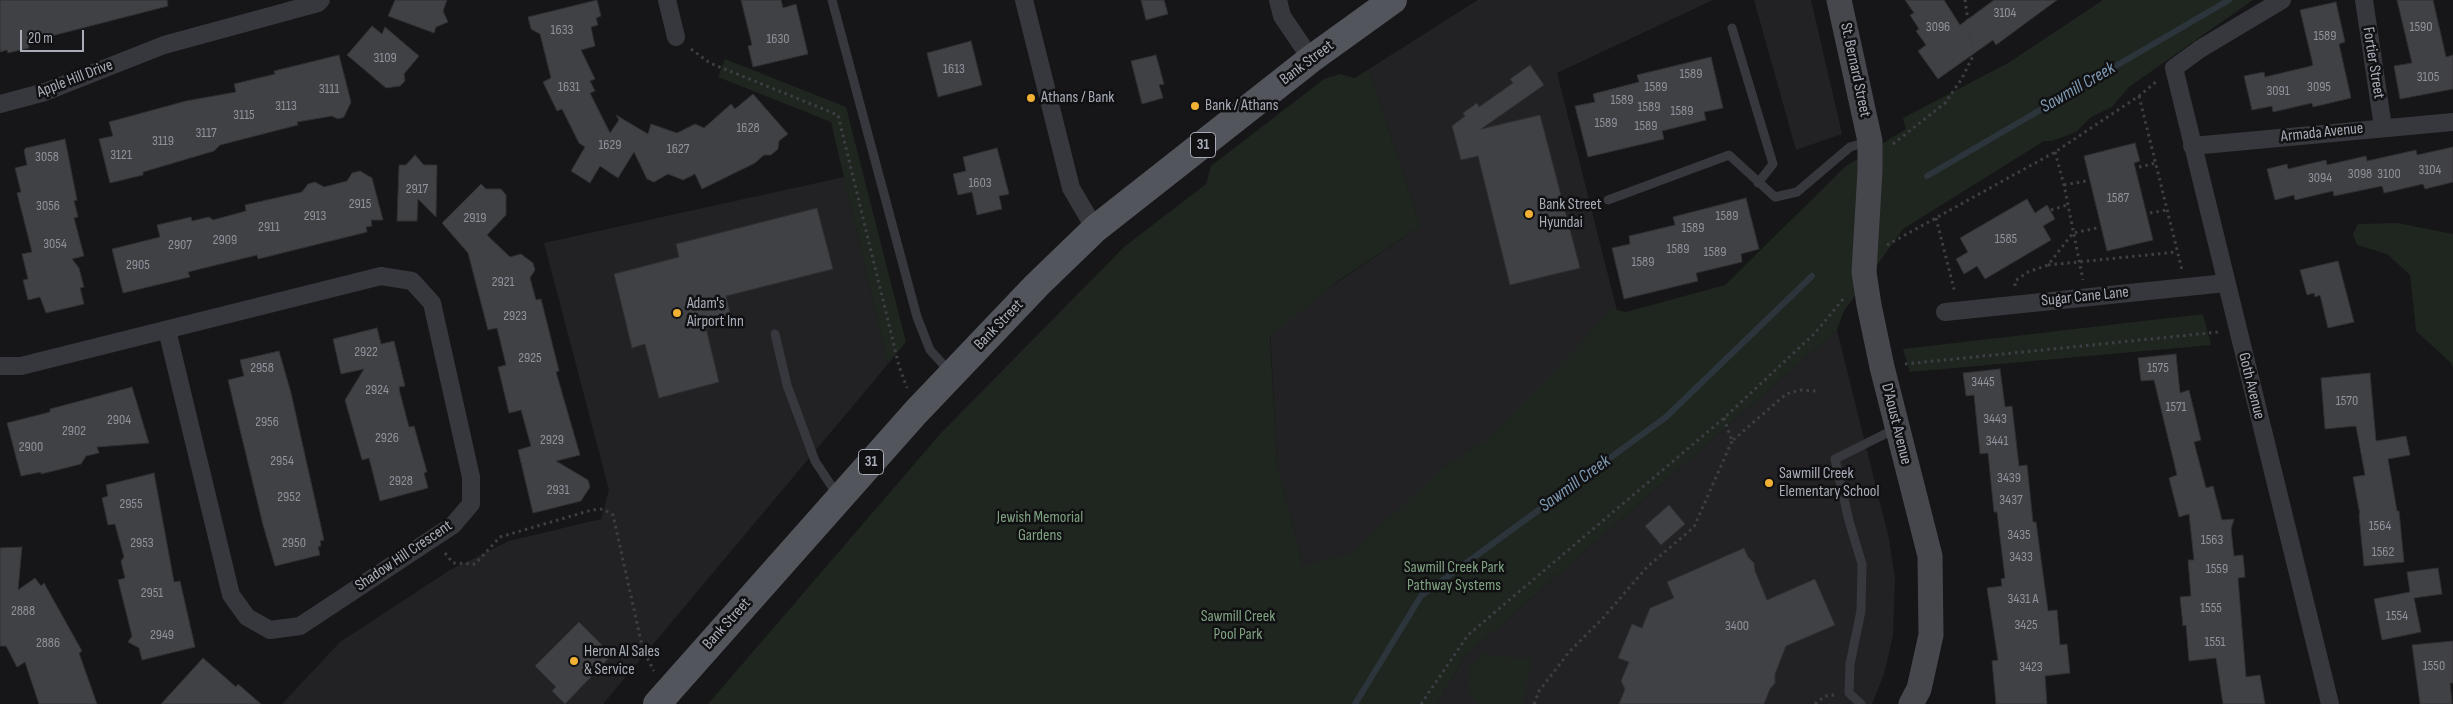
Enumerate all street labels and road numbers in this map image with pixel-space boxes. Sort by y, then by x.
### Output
street label: St. Bernard Street [1836,21,1874,119]
street label: Fortier Street [2358,26,2388,100]
street label: Bank Street [1276,36,1338,90]
street label: Apple Hill Drive [34,56,116,102]
street label: Armada Avenue [2280,119,2364,147]
road number: 31 [1190,132,1216,158]
street label: Sugar Cane Lane [2040,283,2130,311]
street label: Bank Street [970,296,1028,354]
street label: Goth Avenue [2233,351,2269,421]
street label: D'Aoust Avenue [1877,381,1915,467]
road number: 31 [858,450,884,474]
street label: Shadow Hill Crescent [352,516,456,596]
street label: Bank Street [699,594,755,654]

